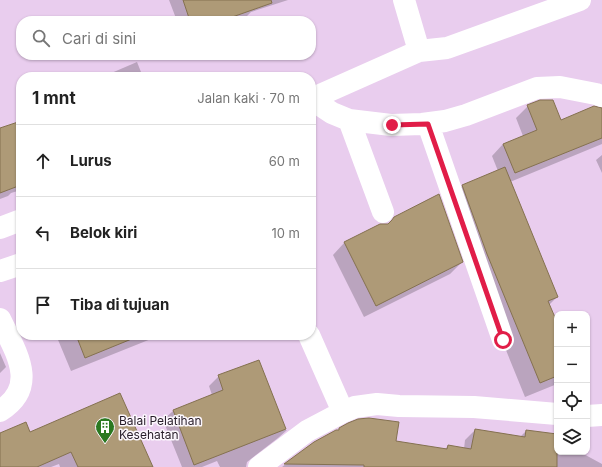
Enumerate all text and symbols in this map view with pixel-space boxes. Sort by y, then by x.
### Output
search box [16,16,316,60]
icon: search [30,27,52,49]
text: Cari di sini [62,29,136,48]
text: 1 mnt [32,88,76,108]
text: Jalan kaki · 70 m [197,90,300,106]
route end [383,116,401,134]
icon: ahead [32,150,54,172]
text: Lurus [70,151,112,170]
text: 60 m [269,153,300,169]
icon: left [32,222,54,244]
text: Belok kiri [70,223,137,242]
text: 10 m [271,225,300,241]
icon: arrive [32,294,54,316]
text: Tiba di tujuan [70,295,169,314]
map controls [554,311,590,455]
button: + [554,311,590,347]
route start [494,331,512,349]
button: − [554,347,590,383]
button: locate [554,383,590,419]
place label: Balai Pelatihan Kesehatan [119,413,202,442]
building icon: Balai Pelatihan Kesehatan [94,416,116,444]
button: layers [554,419,590,455]

